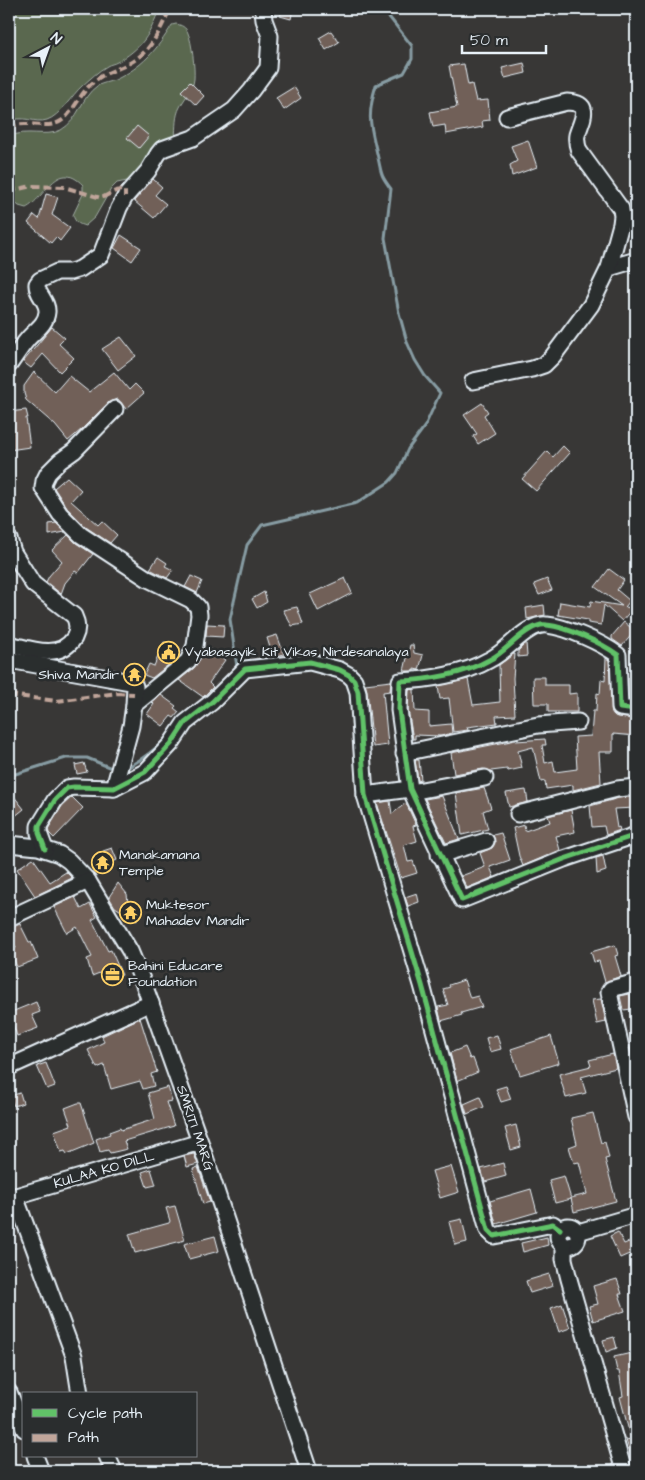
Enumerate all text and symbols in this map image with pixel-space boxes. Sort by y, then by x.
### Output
north arrow [22,22,72,72]
scale bar [462,22,546,54]
text: N [46,29,66,50]
text: 50 m [470,30,508,51]
public building icon: Vyabasayik Kit Vikas Nirdesanalaya [157,640,181,664]
place label: Vyabasayik Kit Vikas Nirdesanalaya [185,642,409,662]
temple icon: Shiva Mandir [123,663,147,687]
place label: Shiva Mandir [38,665,119,685]
place label: Manakamana Temple [119,845,200,881]
temple icon: Manakamana Temple [91,851,115,875]
place label: Muktesor Mahadev Mandir [146,895,249,931]
temple icon: Muktesor Mahadev Mandir [118,901,142,925]
place label: Bahini Educare Foundation [128,956,223,992]
office icon: Bahini Educare Foundation [100,962,124,986]
street label: SMRITI MARG [171,1082,219,1174]
street label: KULAA KO DILL [51,1146,157,1194]
legend [22,1392,198,1458]
text: Cycle path [68,1403,143,1425]
text: Path [68,1427,99,1448]

